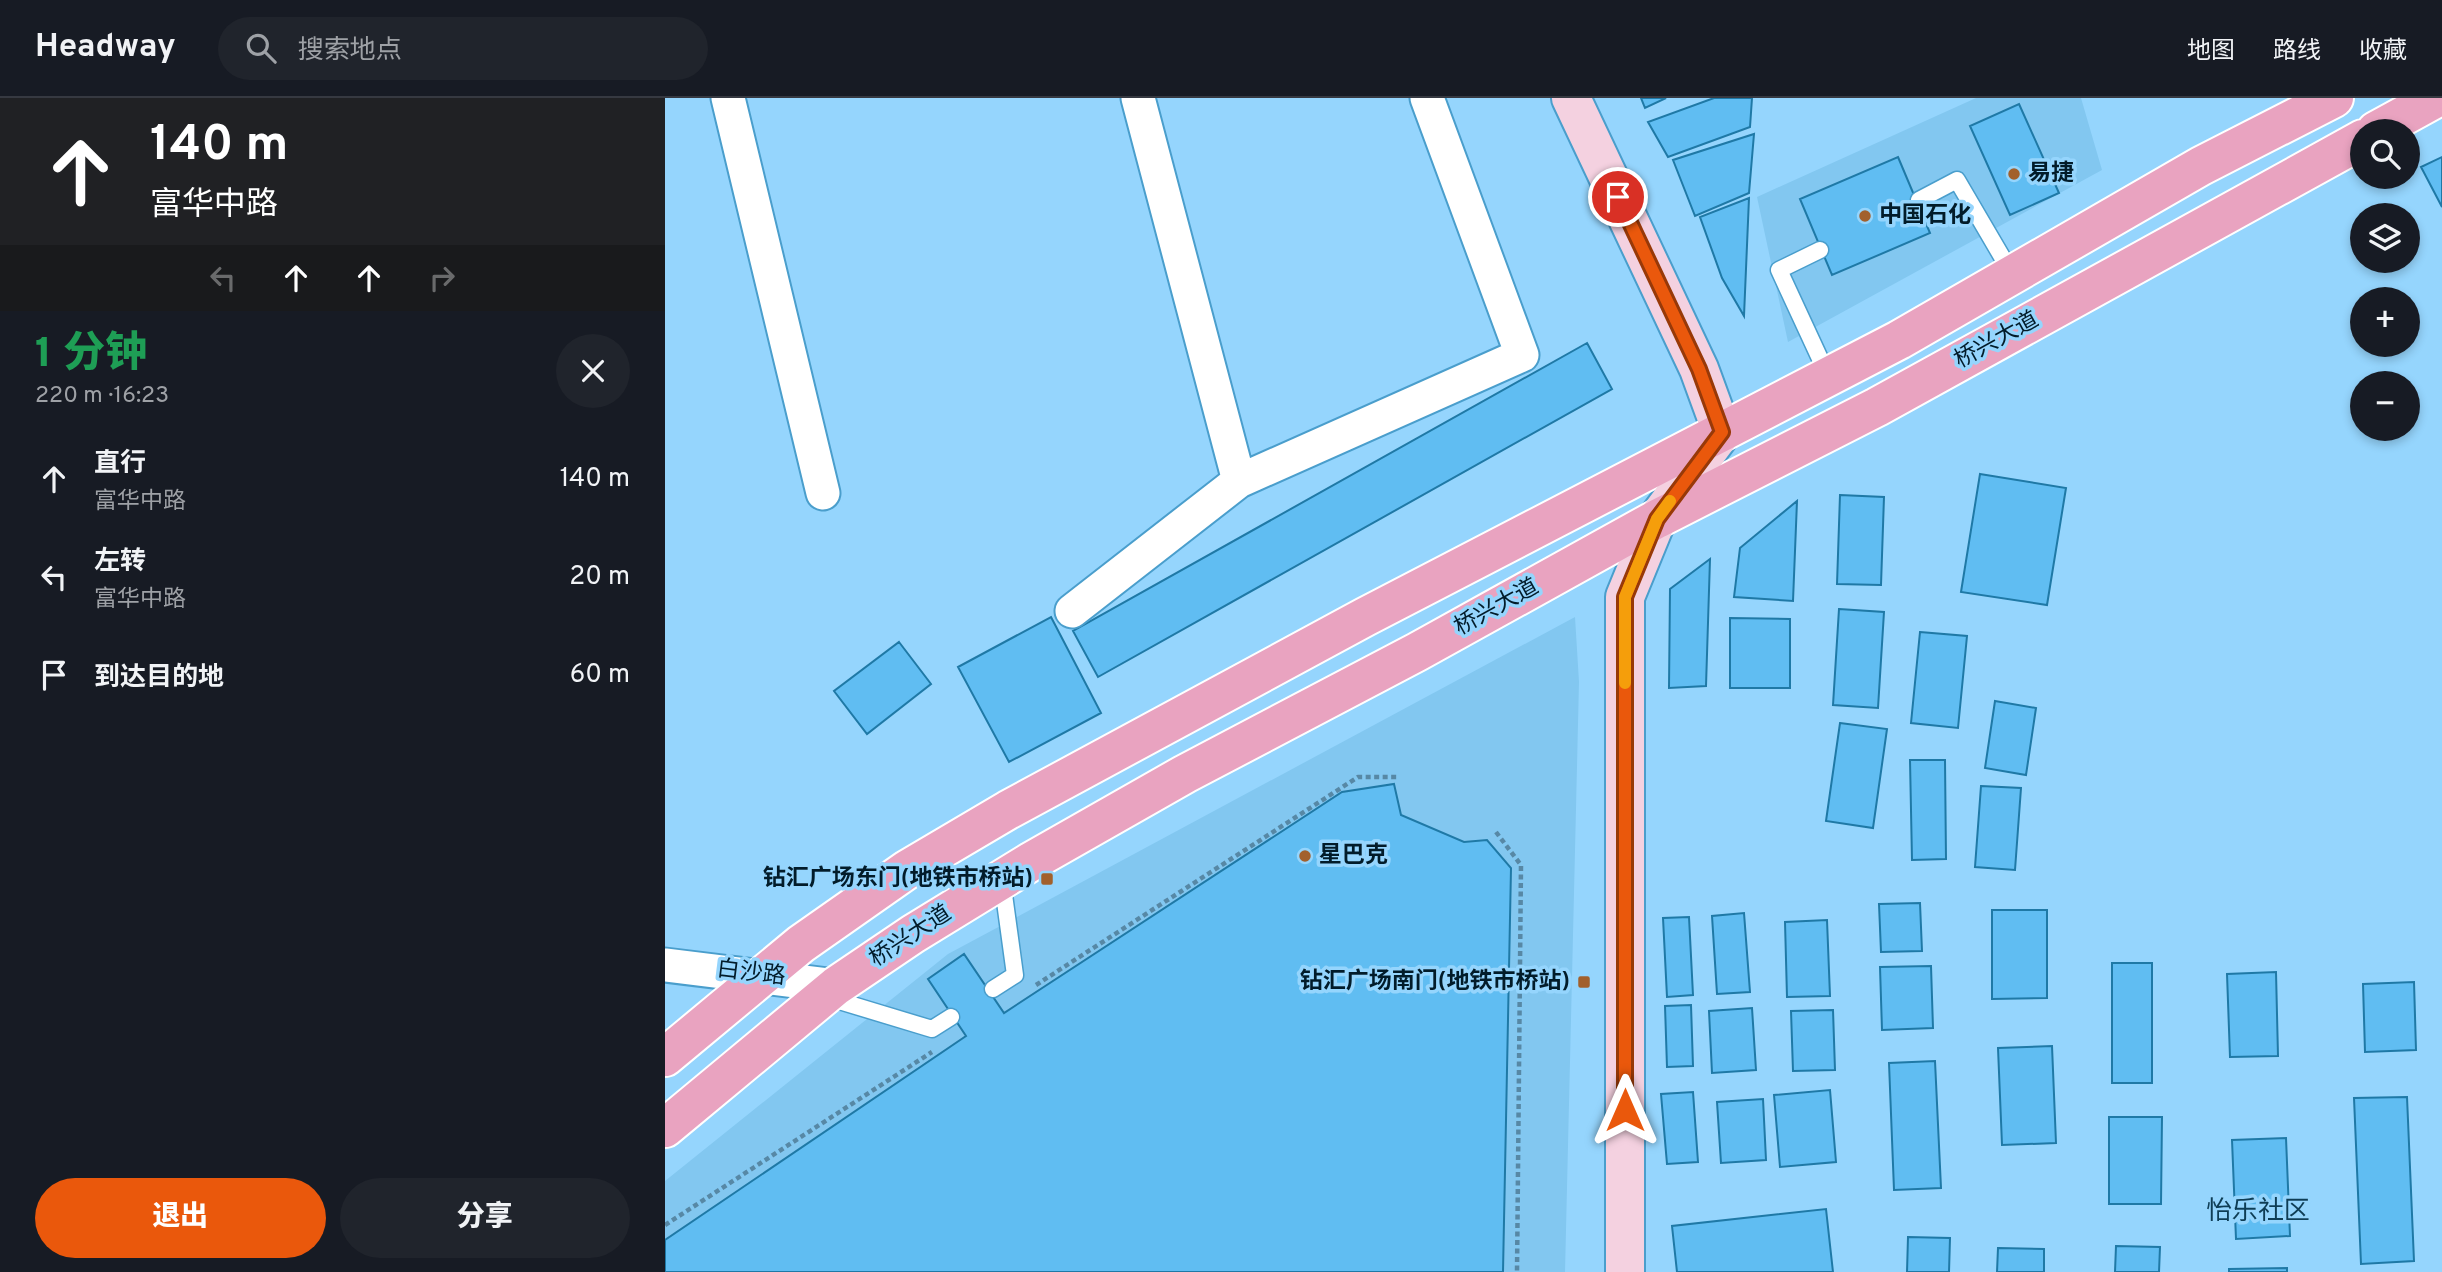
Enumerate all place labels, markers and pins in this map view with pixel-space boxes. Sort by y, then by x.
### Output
place label: 易捷 [2028,160,2074,189]
marker: 易捷 [2006,166,2022,182]
pin [1588,167,1648,227]
place label: 中国石化 [1879,202,1971,231]
marker: 中国石化 [1857,208,1873,224]
place label: 星巴克 [1319,842,1388,871]
marker: 星巴克 [1297,848,1313,864]
place label: 钻汇广场东门(地铁市桥站) [763,864,1033,894]
marker: 钻汇广场东门(地铁市桥站) [1039,871,1055,887]
place label: 钻汇广场南门(地铁市桥站) [1300,967,1570,997]
marker: 钻汇广场南门(地铁市桥站) [1576,974,1592,990]

